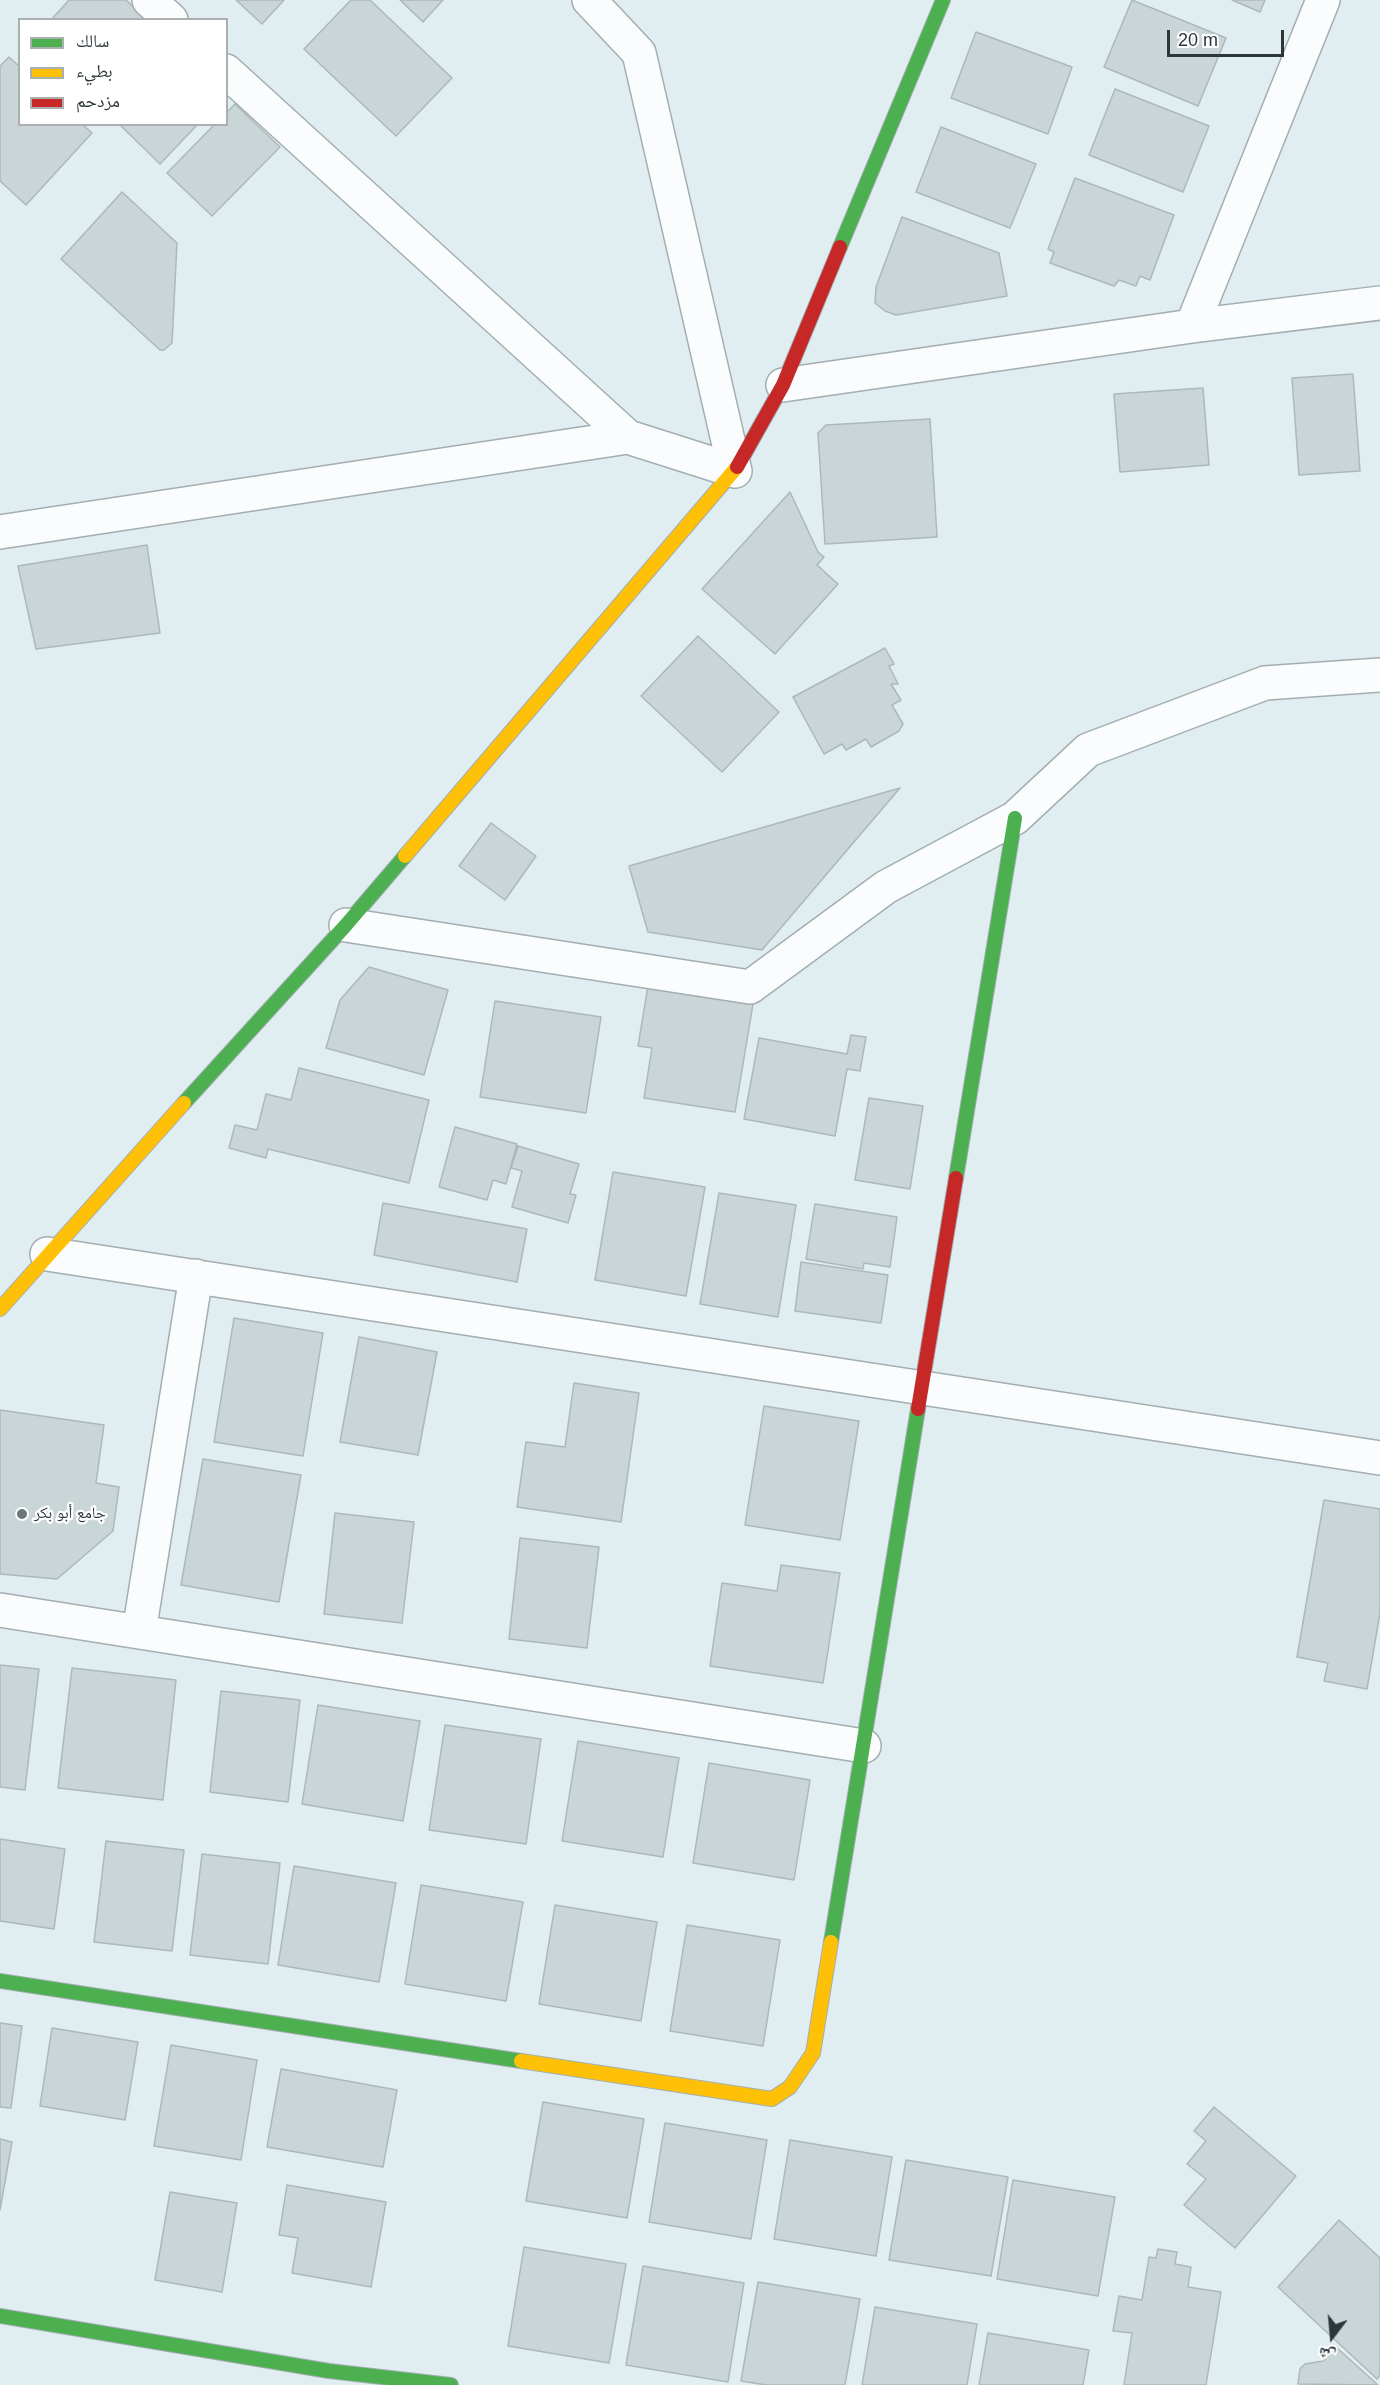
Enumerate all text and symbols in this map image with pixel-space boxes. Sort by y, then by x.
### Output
legend [18,18,228,126]
scale bar [1170,18,1287,56]
text: 20 m [1178,30,1218,50]
text: سالك [76,31,109,51]
text: بطيء [76,61,113,81]
text: مزدحم [76,91,120,111]
place label: جامع أبو بكر [34,1504,106,1524]
marker: جامع أبو بكر [15,1507,29,1521]
north arrow [1302,2307,1362,2367]
text: ش [1316,2344,1337,2365]

